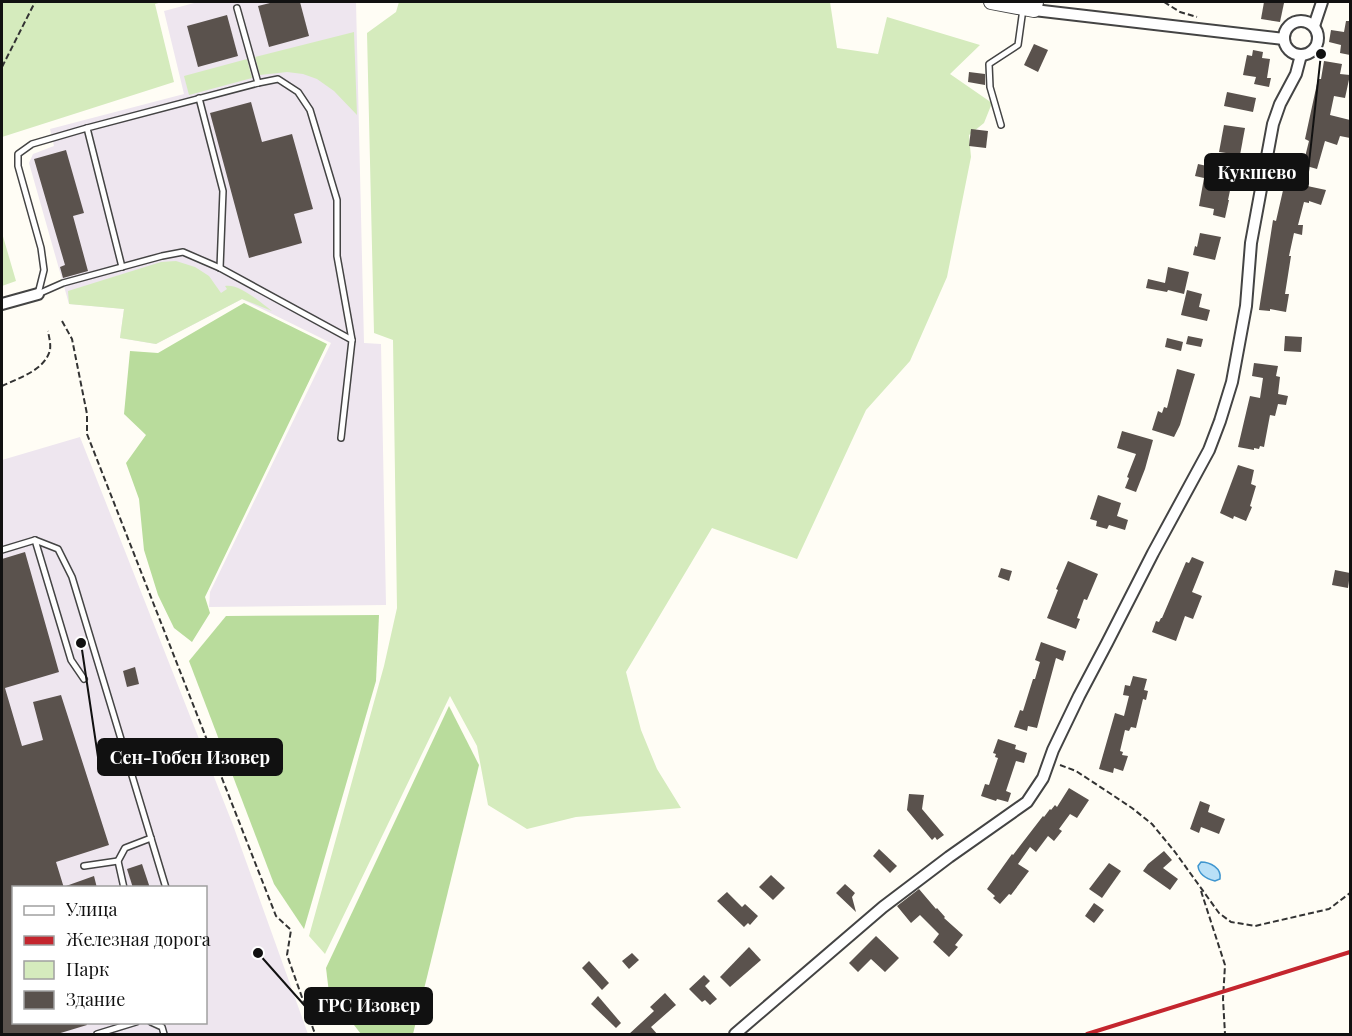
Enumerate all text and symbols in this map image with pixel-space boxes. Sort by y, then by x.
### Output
callout: Кукшево [1205,154,1308,190]
text: Кукшево [1217,160,1297,184]
callout: Сен-Гобен Изовер [98,739,282,775]
text: Сен-Гобен Изовер [110,745,270,769]
legend [12,886,207,1024]
text: Улица [65,897,117,921]
text: Железная дорога [66,927,211,951]
text: Парк [66,957,109,981]
text: Здание [66,987,125,1011]
callout: ГРС Изовер [305,988,432,1024]
text: ГРС Изовер [318,993,421,1017]

